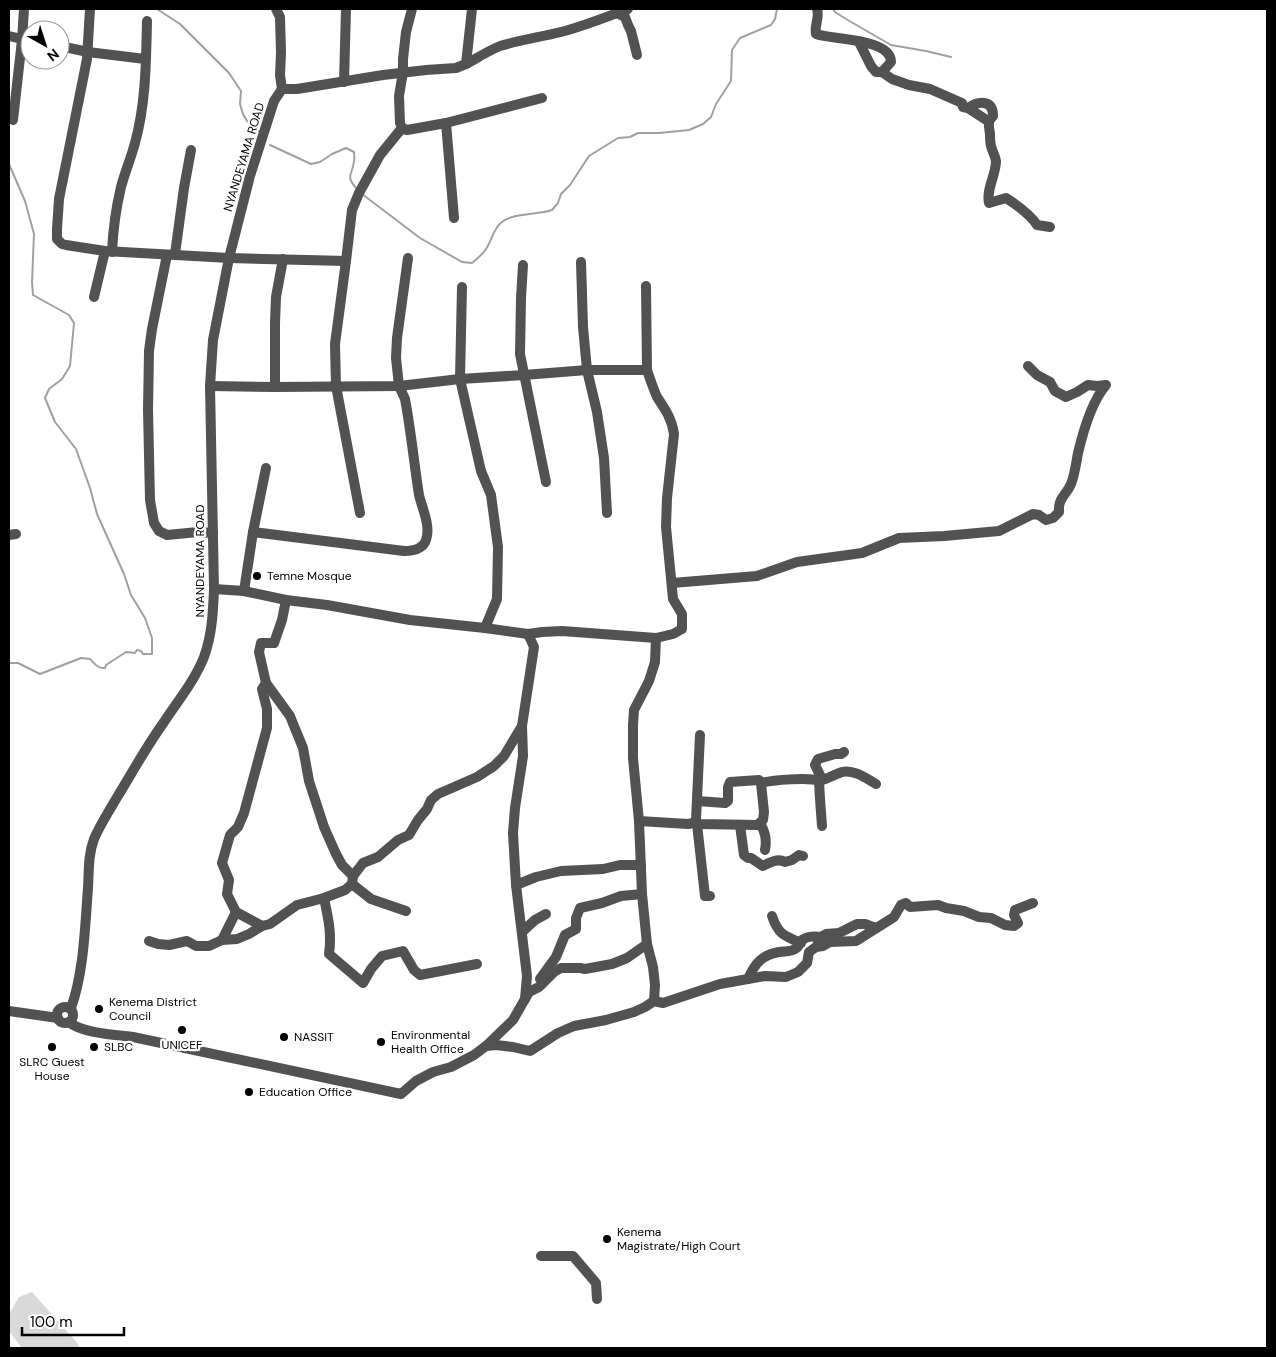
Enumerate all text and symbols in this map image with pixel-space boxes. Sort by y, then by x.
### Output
north arrow [20,20,70,70]
text: N [44,45,63,65]
street label: NYANDEYAMA ROAD [220,101,268,213]
street label: NYANDEYAMA ROAD [192,504,208,618]
place label: Temne Mosque [267,568,352,584]
marker: Temne Mosque [251,570,263,582]
place label: Kenema District Council [109,994,197,1024]
marker: Kenema District Council [93,1003,105,1015]
marker: UNICEF [176,1024,188,1036]
place label: Environmental Health Office [391,1027,470,1057]
place label: NASSIT [294,1029,334,1045]
marker: NASSIT [278,1031,290,1043]
marker: Environmental Health Office [375,1036,387,1048]
place label: UNICEF [162,1037,203,1053]
place label: SLBC [104,1039,134,1055]
marker: SLRC Guest House [46,1041,58,1053]
marker: SLBC [88,1041,100,1053]
place label: SLRC Guest House [19,1054,85,1084]
place label: Education Office [259,1084,352,1100]
marker: Education Office [243,1086,255,1098]
place label: Kenema Magistrate/High Court [617,1224,741,1254]
marker: Kenema Magistrate/High Court [601,1233,613,1245]
scale bar [22,1304,125,1336]
text: 100 m [30,1312,73,1332]

